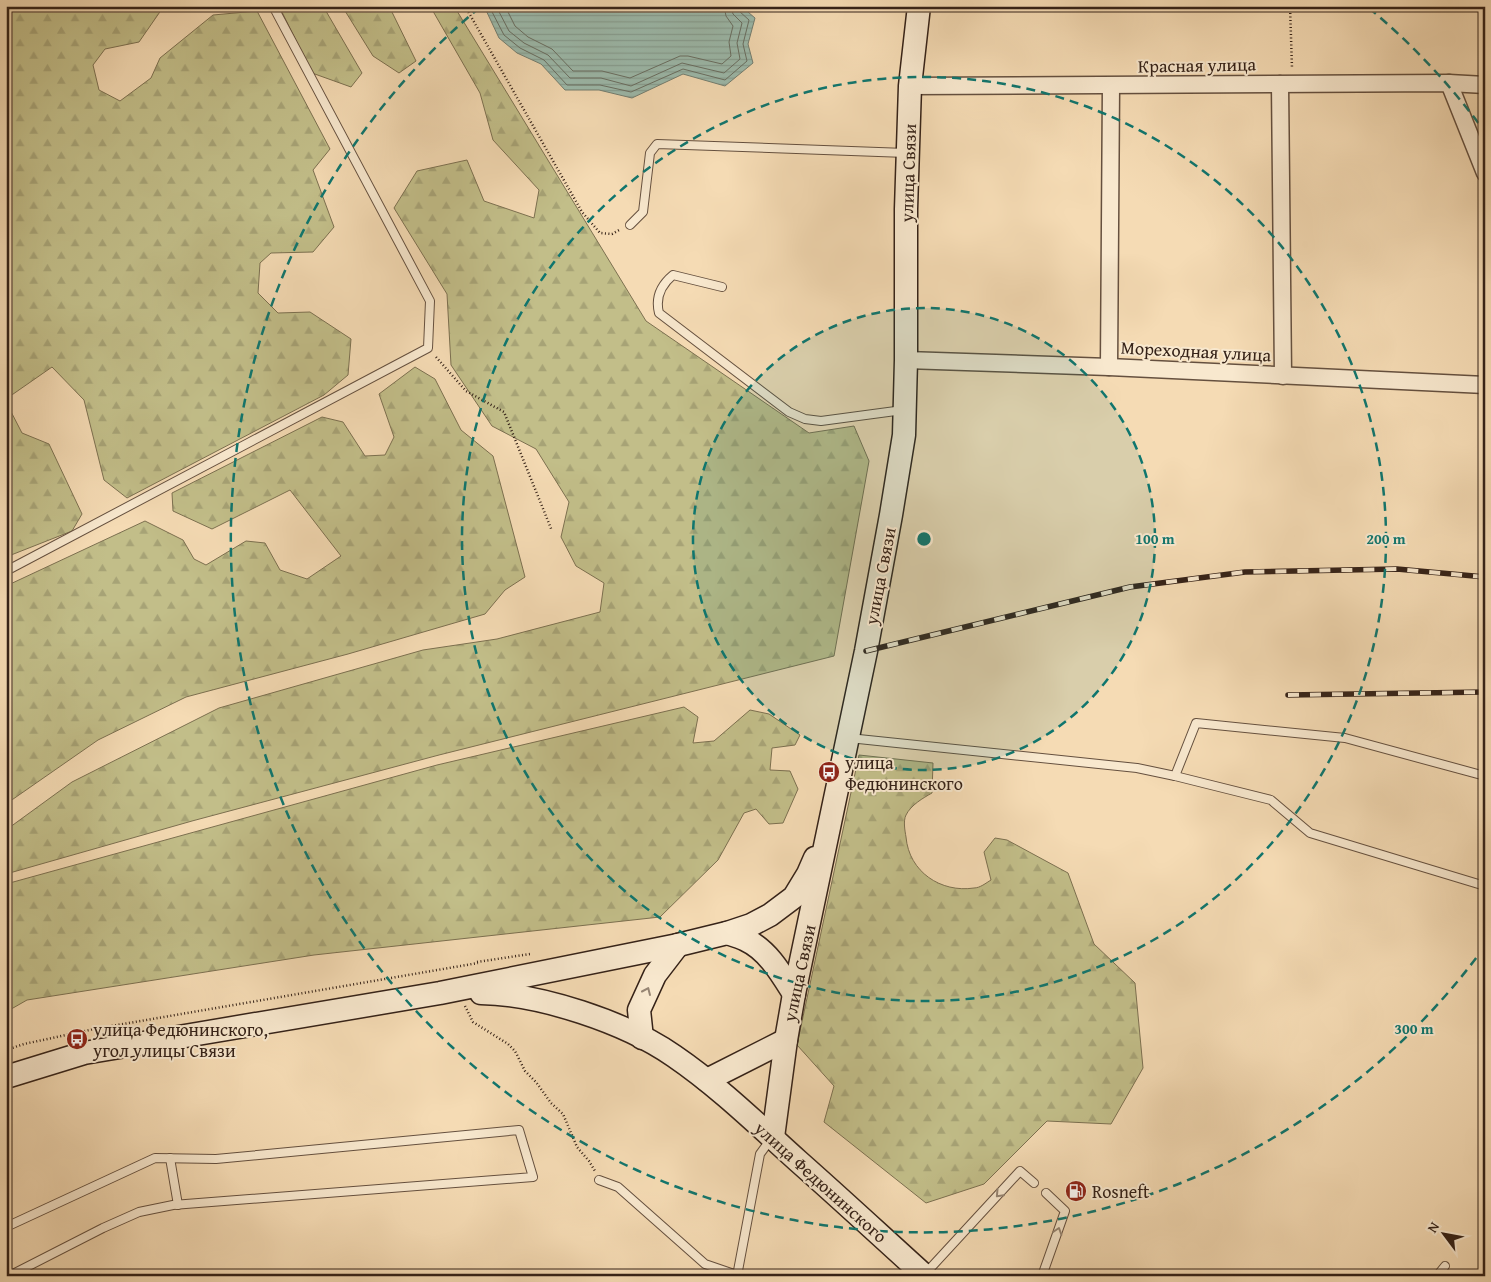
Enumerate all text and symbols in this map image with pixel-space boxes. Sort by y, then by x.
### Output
street label: Красная улица [1138,50,1257,80]
street label: улица Связи [893,123,923,224]
street label: Мореходная улица [1120,334,1272,368]
street label: улица Связи [857,525,903,628]
text: 100 m [1135,528,1175,549]
text: 200 m [1366,528,1406,549]
centre of rings [915,530,933,548]
place label: улица Федюнинского [844,749,963,797]
bus stop icon: улица Федюнинского [817,760,841,784]
street label: улица Связи [775,922,823,1025]
one-way arrow [641,987,652,996]
place label: улица Федюнинского, угол улицы Связи [92,1016,268,1064]
text: 300 m [1394,1018,1434,1039]
bus stop icon: улица Федюнинского, угол улицы Связи [65,1027,89,1051]
street label: улица Федюнинского [748,1114,893,1249]
place label: Rosneft [1092,1178,1150,1205]
fuel station icon: Rosneft [1064,1179,1088,1203]
one-way arrow [996,1188,1005,1197]
north arrow [1418,1210,1468,1260]
text: N [1422,1217,1444,1236]
one-way arrow [1053,1227,1063,1236]

